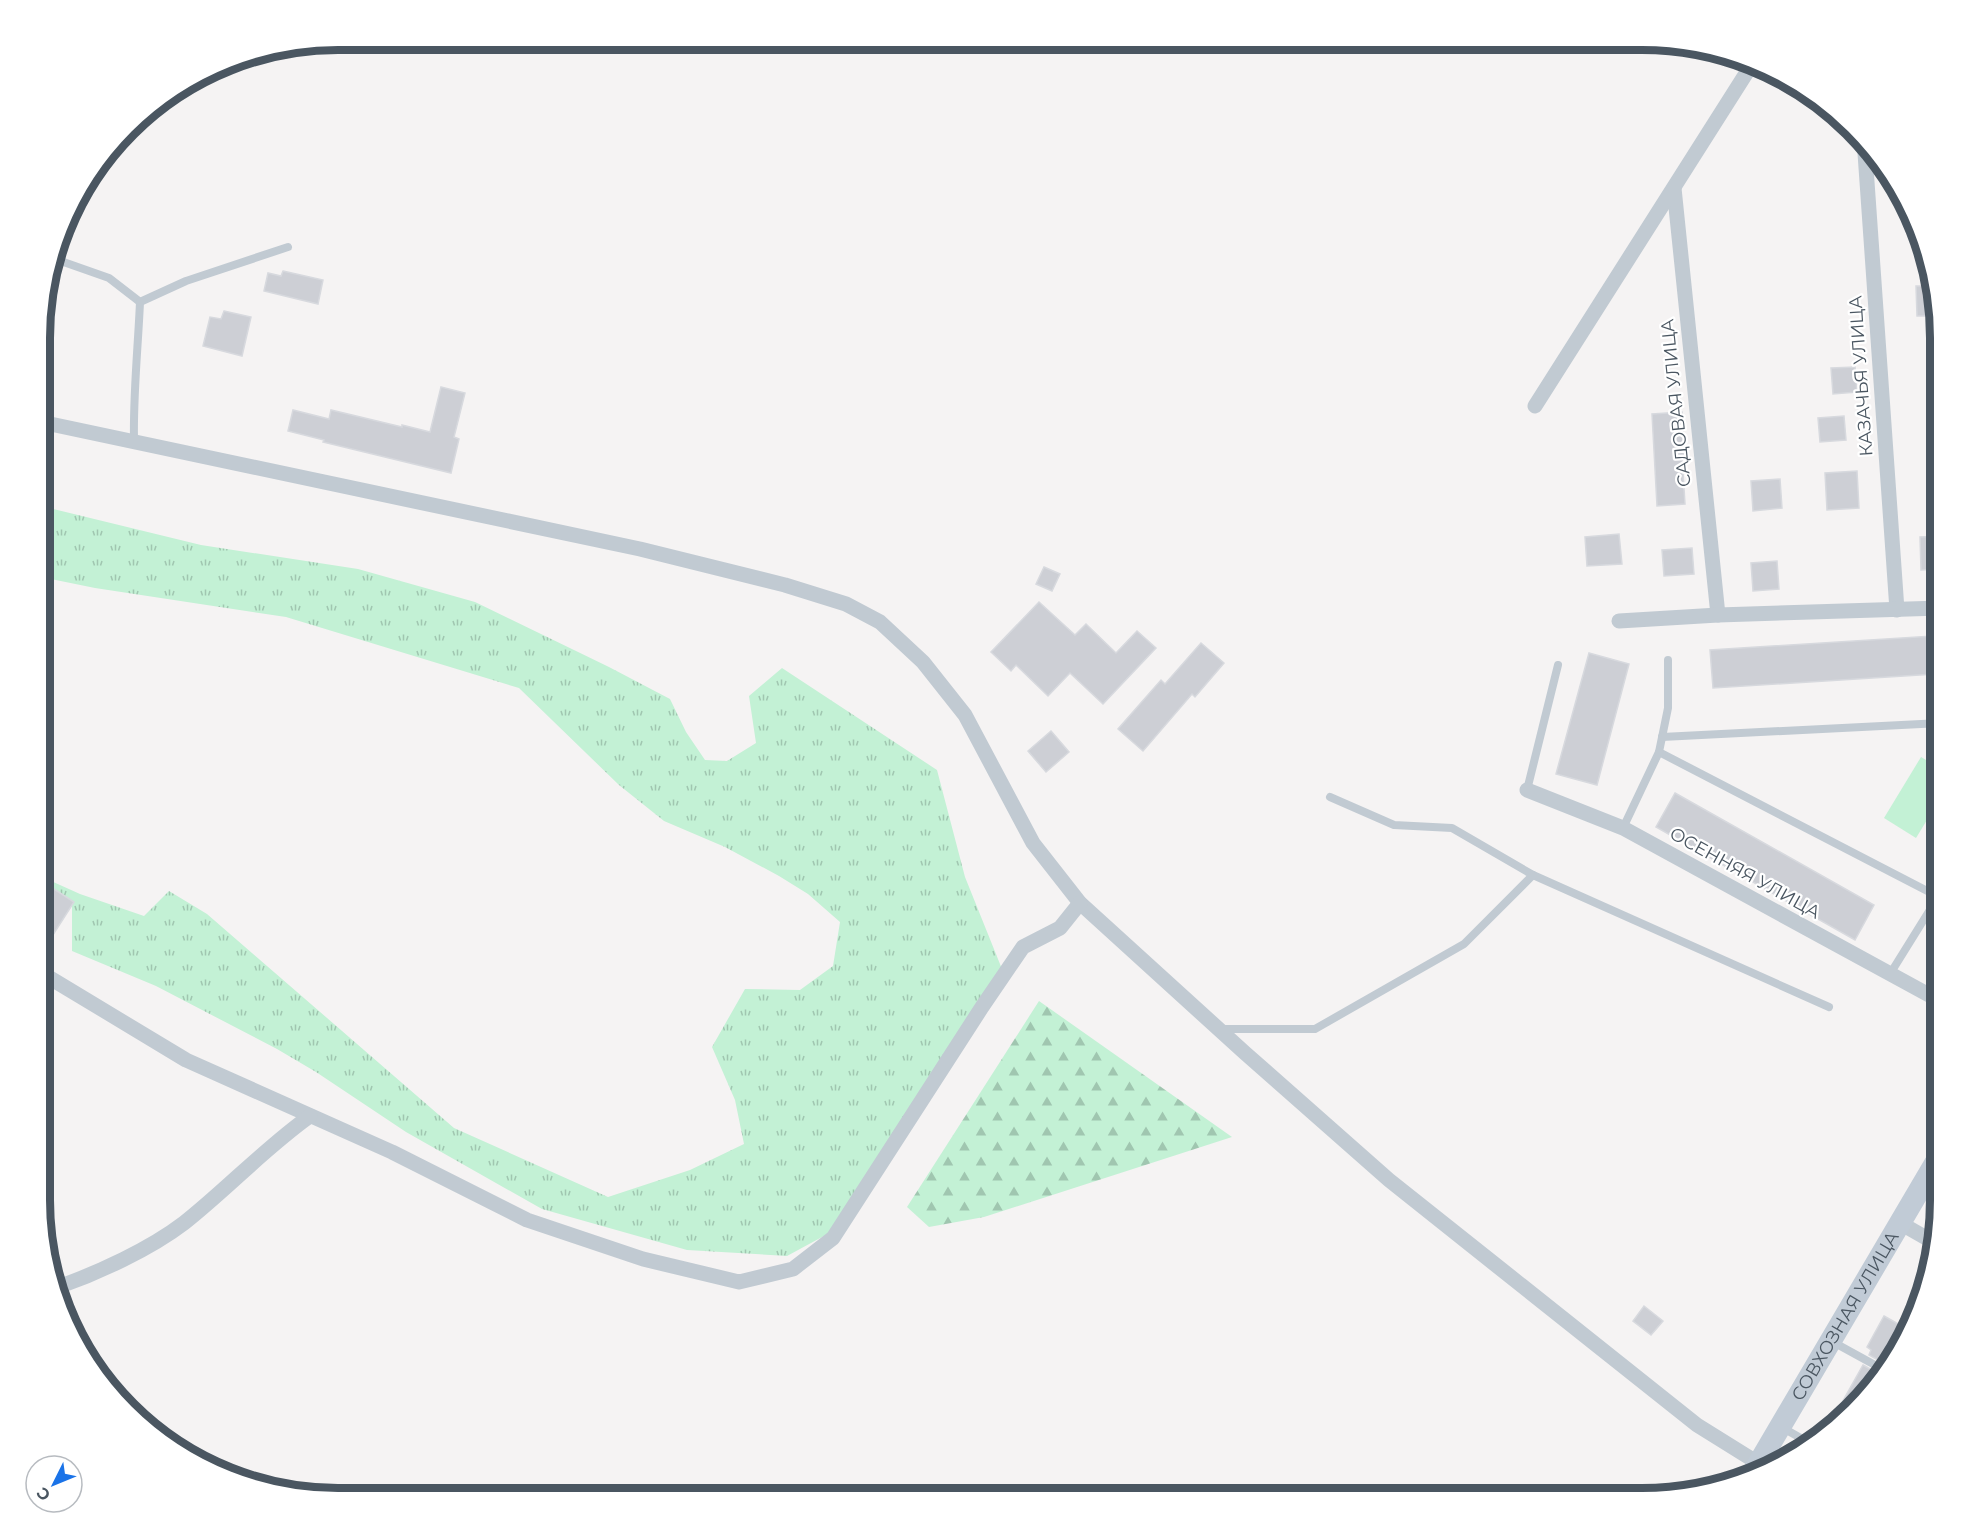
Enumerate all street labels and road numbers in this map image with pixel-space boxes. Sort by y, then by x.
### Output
street label: КАЗАЧЬЯ УЛИЦА [1844,294,1878,457]
street label: САДОВАЯ УЛИЦА [1656,317,1696,488]
street label: ОСЕННЯЯ УЛИЦА [1666,822,1825,924]
street label: СОВХОЗНАЯ УЛИЦА [1787,1227,1904,1405]

